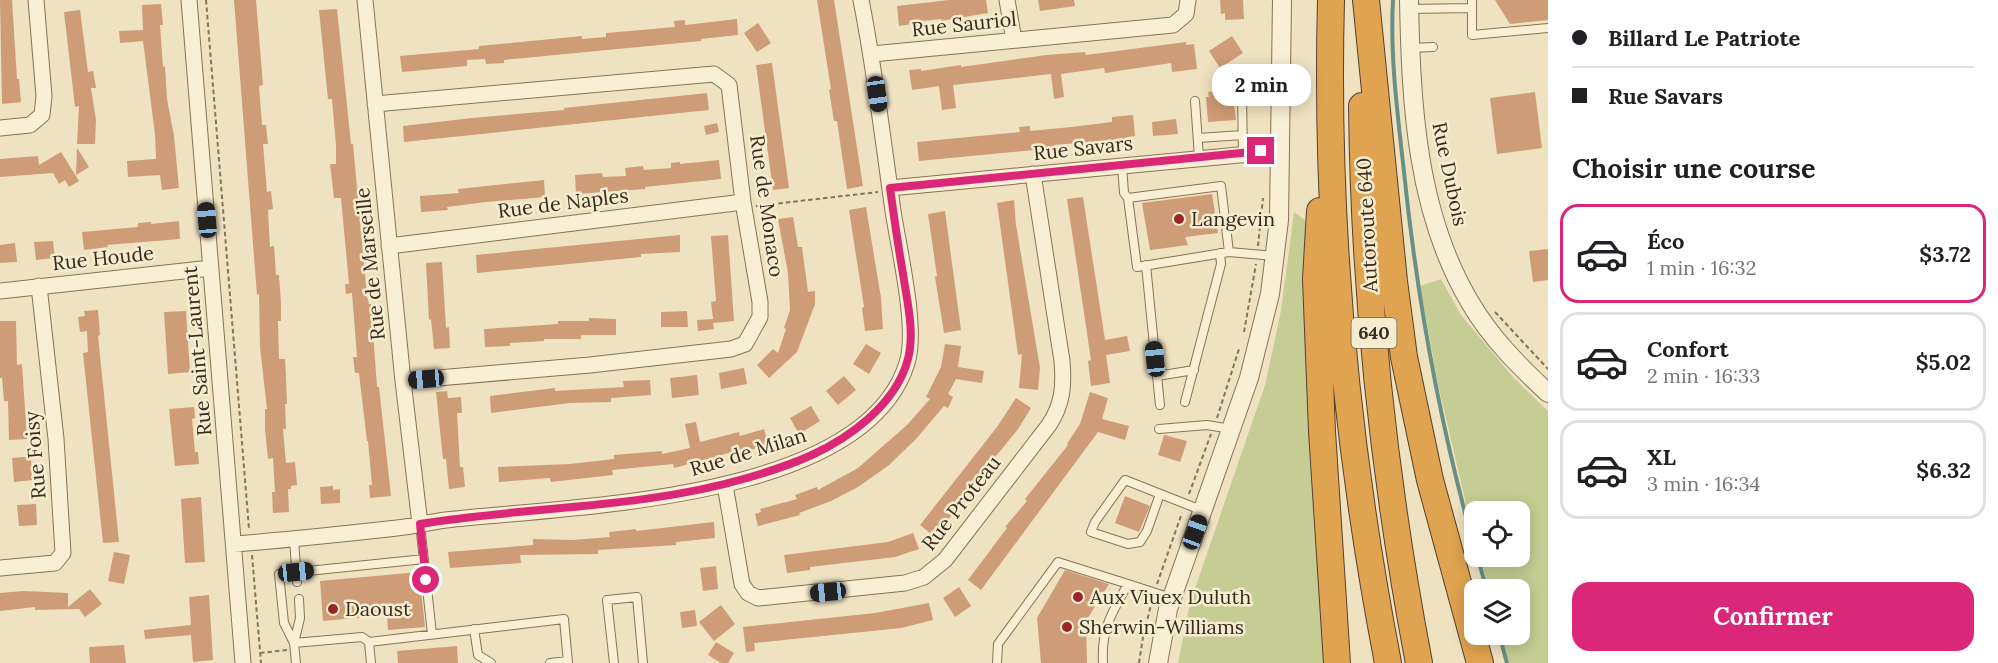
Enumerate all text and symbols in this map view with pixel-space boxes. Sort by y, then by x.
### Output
street label: Rue Sauriol [910,6,1018,41]
text: Billard Le Patriote [1608,24,1800,52]
callout: 2 min [1212,64,1310,106]
text: 2 min [1235,72,1288,97]
car [866,75,888,113]
text: Rue Savars [1608,82,1723,110]
street label: Rue Dubois [1427,120,1474,228]
street label: Rue Savars [1032,130,1134,165]
street label: Rue de Monaco [745,133,790,279]
route end [1247,137,1274,164]
text: Choisir une course [1572,151,1815,185]
street label: Autoroute 640 [1350,157,1383,294]
street label: Rue de Naples [496,182,630,223]
street label: Rue de Marseille [349,186,390,342]
car [196,201,218,239]
place label: Langevin [1191,206,1275,231]
marker: Langevin [1172,212,1186,226]
icon: car [1575,227,1629,281]
text: Éco [1647,227,1684,255]
street label: Rue Houde [51,240,155,275]
text: $3.72 [1919,240,1971,268]
text: 1 min · 16:32 [1647,255,1756,280]
street label: Rue Saint-Laurent [177,265,216,437]
road number: 640 [1352,318,1396,348]
icon: car [1575,335,1629,389]
text: Confort [1647,335,1729,363]
car [1144,340,1166,378]
text: $5.02 [1916,348,1971,376]
text: 2 min · 16:33 [1647,363,1760,388]
car [407,368,445,390]
street label: Rue Foisy [18,409,51,500]
street label: Rue de Milan [687,422,809,481]
icon: car [1575,443,1629,497]
text: XL [1647,443,1676,471]
street label: Rue Proteau [916,450,1005,555]
text: $6.32 [1916,456,1971,484]
text: 3 min · 16:34 [1647,471,1760,496]
map controls [1464,501,1530,645]
button: locate [1464,501,1530,567]
car [1180,512,1210,552]
car [277,561,315,583]
route start [412,566,439,593]
button: layers [1464,579,1530,645]
car [809,581,847,603]
button: Confirmer [1572,582,1974,651]
place label: Aux Viuex Duluth [1089,584,1251,609]
marker: Aux Viuex Duluth [1071,590,1085,604]
place label: Daoust [345,596,411,621]
marker: Daoust [326,602,340,616]
place label: Sherwin-Williams [1079,614,1244,639]
marker: Sherwin-Williams [1060,620,1074,634]

